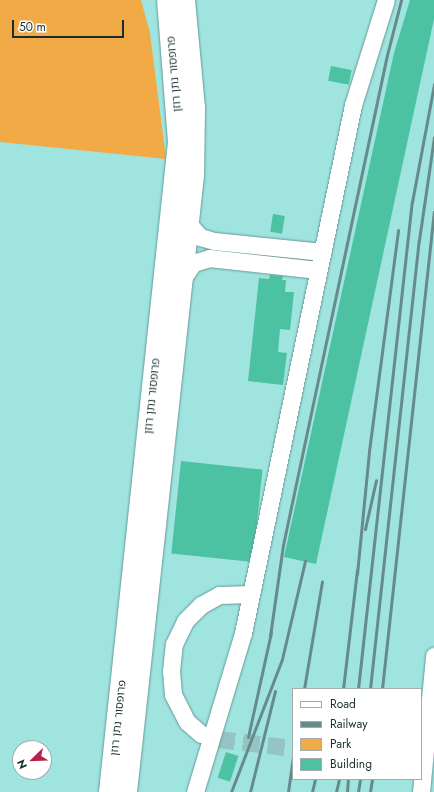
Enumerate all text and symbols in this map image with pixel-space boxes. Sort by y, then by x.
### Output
scale bar [14,12,126,38]
text: 50 m [19,18,46,36]
street label: פרופסור נתן רוזן [164,35,184,113]
street label: פרופסור נתן רוזן [141,357,163,435]
street label: פרופסור נתן רוזן [107,679,129,757]
legend [292,688,422,780]
text: Road [330,695,356,713]
text: Railway [330,715,368,733]
text: Park [330,735,351,753]
north arrow [12,740,52,780]
text: Building [330,755,372,773]
text: N [13,757,31,771]

